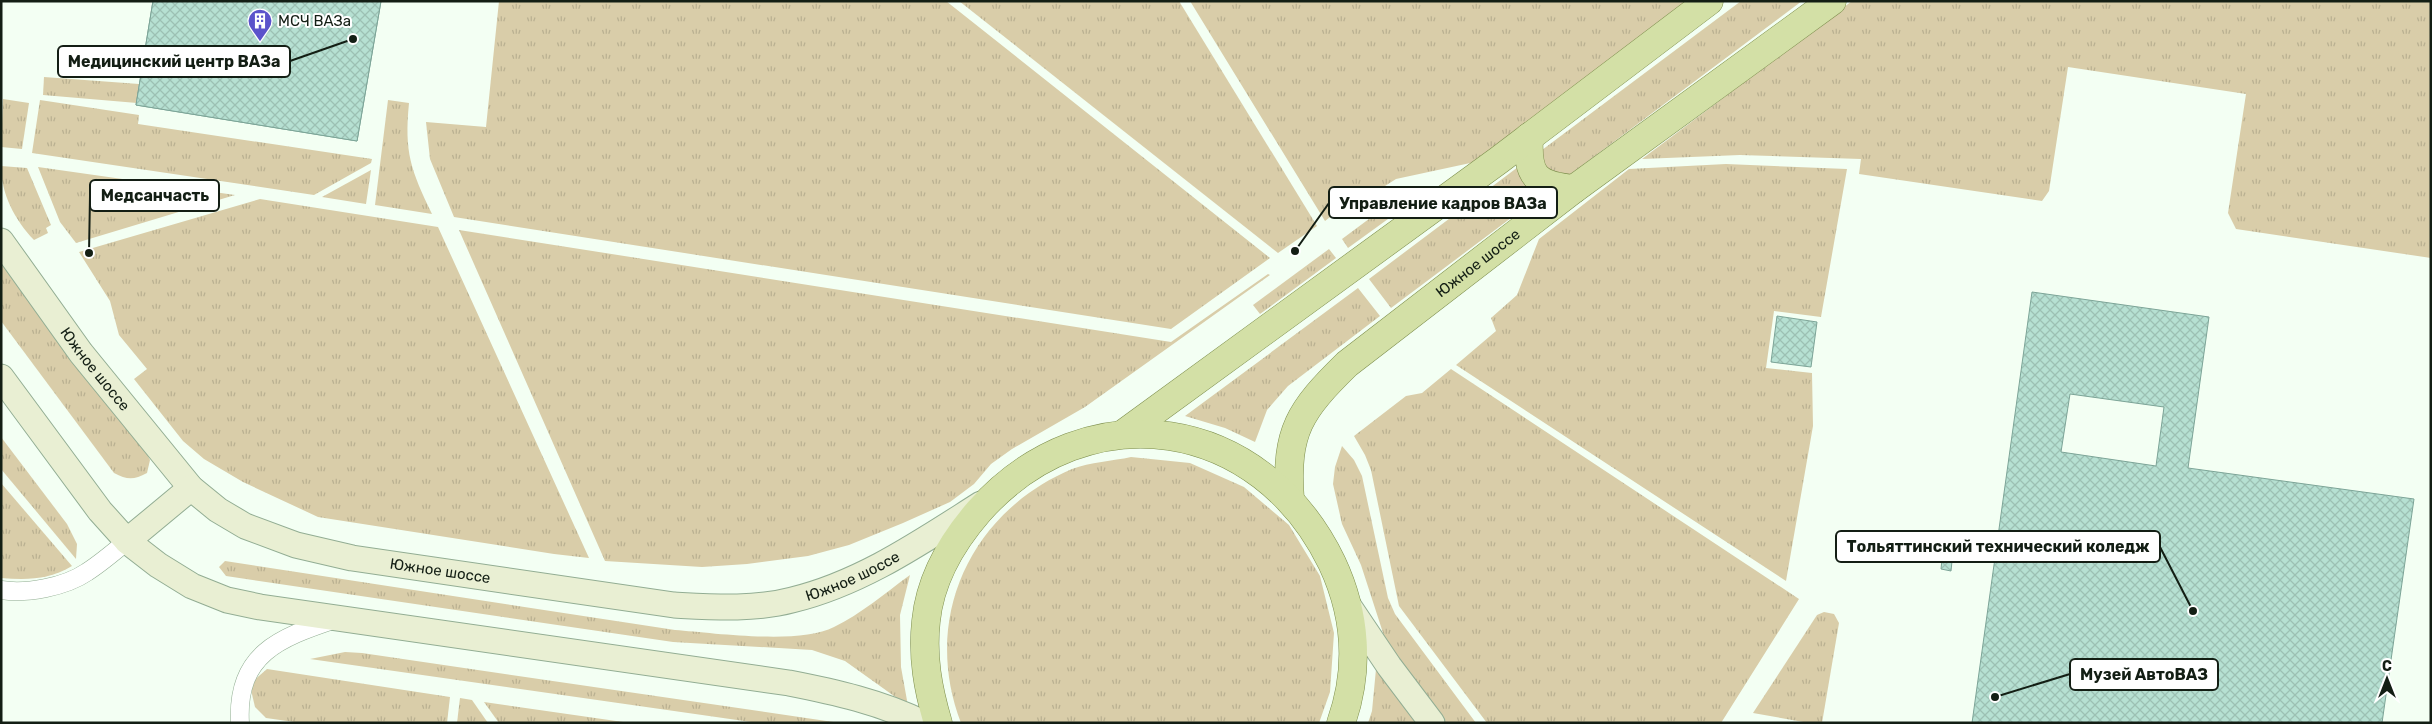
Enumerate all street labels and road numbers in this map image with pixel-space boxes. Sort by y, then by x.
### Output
street label: Южное шоссе [1432,225,1524,301]
street label: Южное шоссе [57,324,134,415]
street label: Южное шоссе [803,547,903,605]
street label: Южное шоссе [389,555,492,587]

